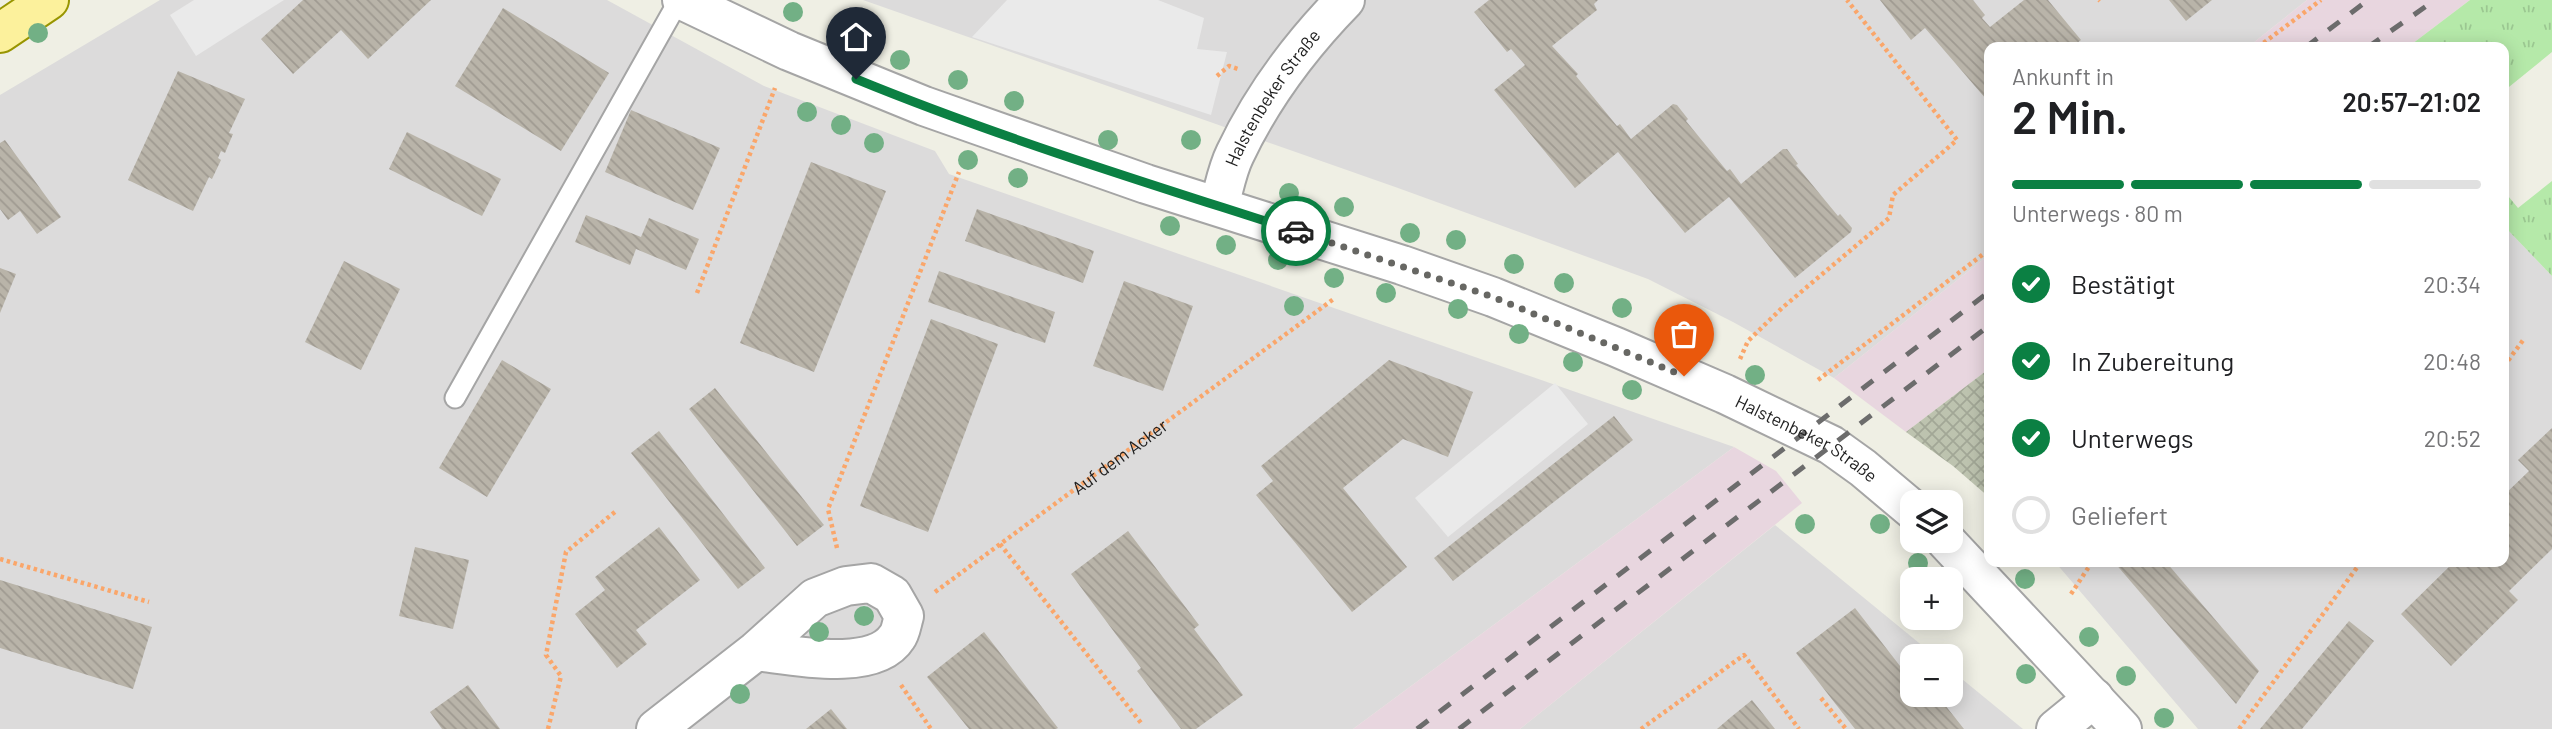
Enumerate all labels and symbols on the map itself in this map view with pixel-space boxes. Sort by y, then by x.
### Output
pin [826,7,886,79]
street label: Halstenbeker Straße [1220,24,1324,169]
courier [1261,196,1331,266]
pin [1654,304,1714,376]
street label: Halstenbeker Straße [1732,390,1882,487]
street label: Auf dem Acker [1067,414,1172,499]

